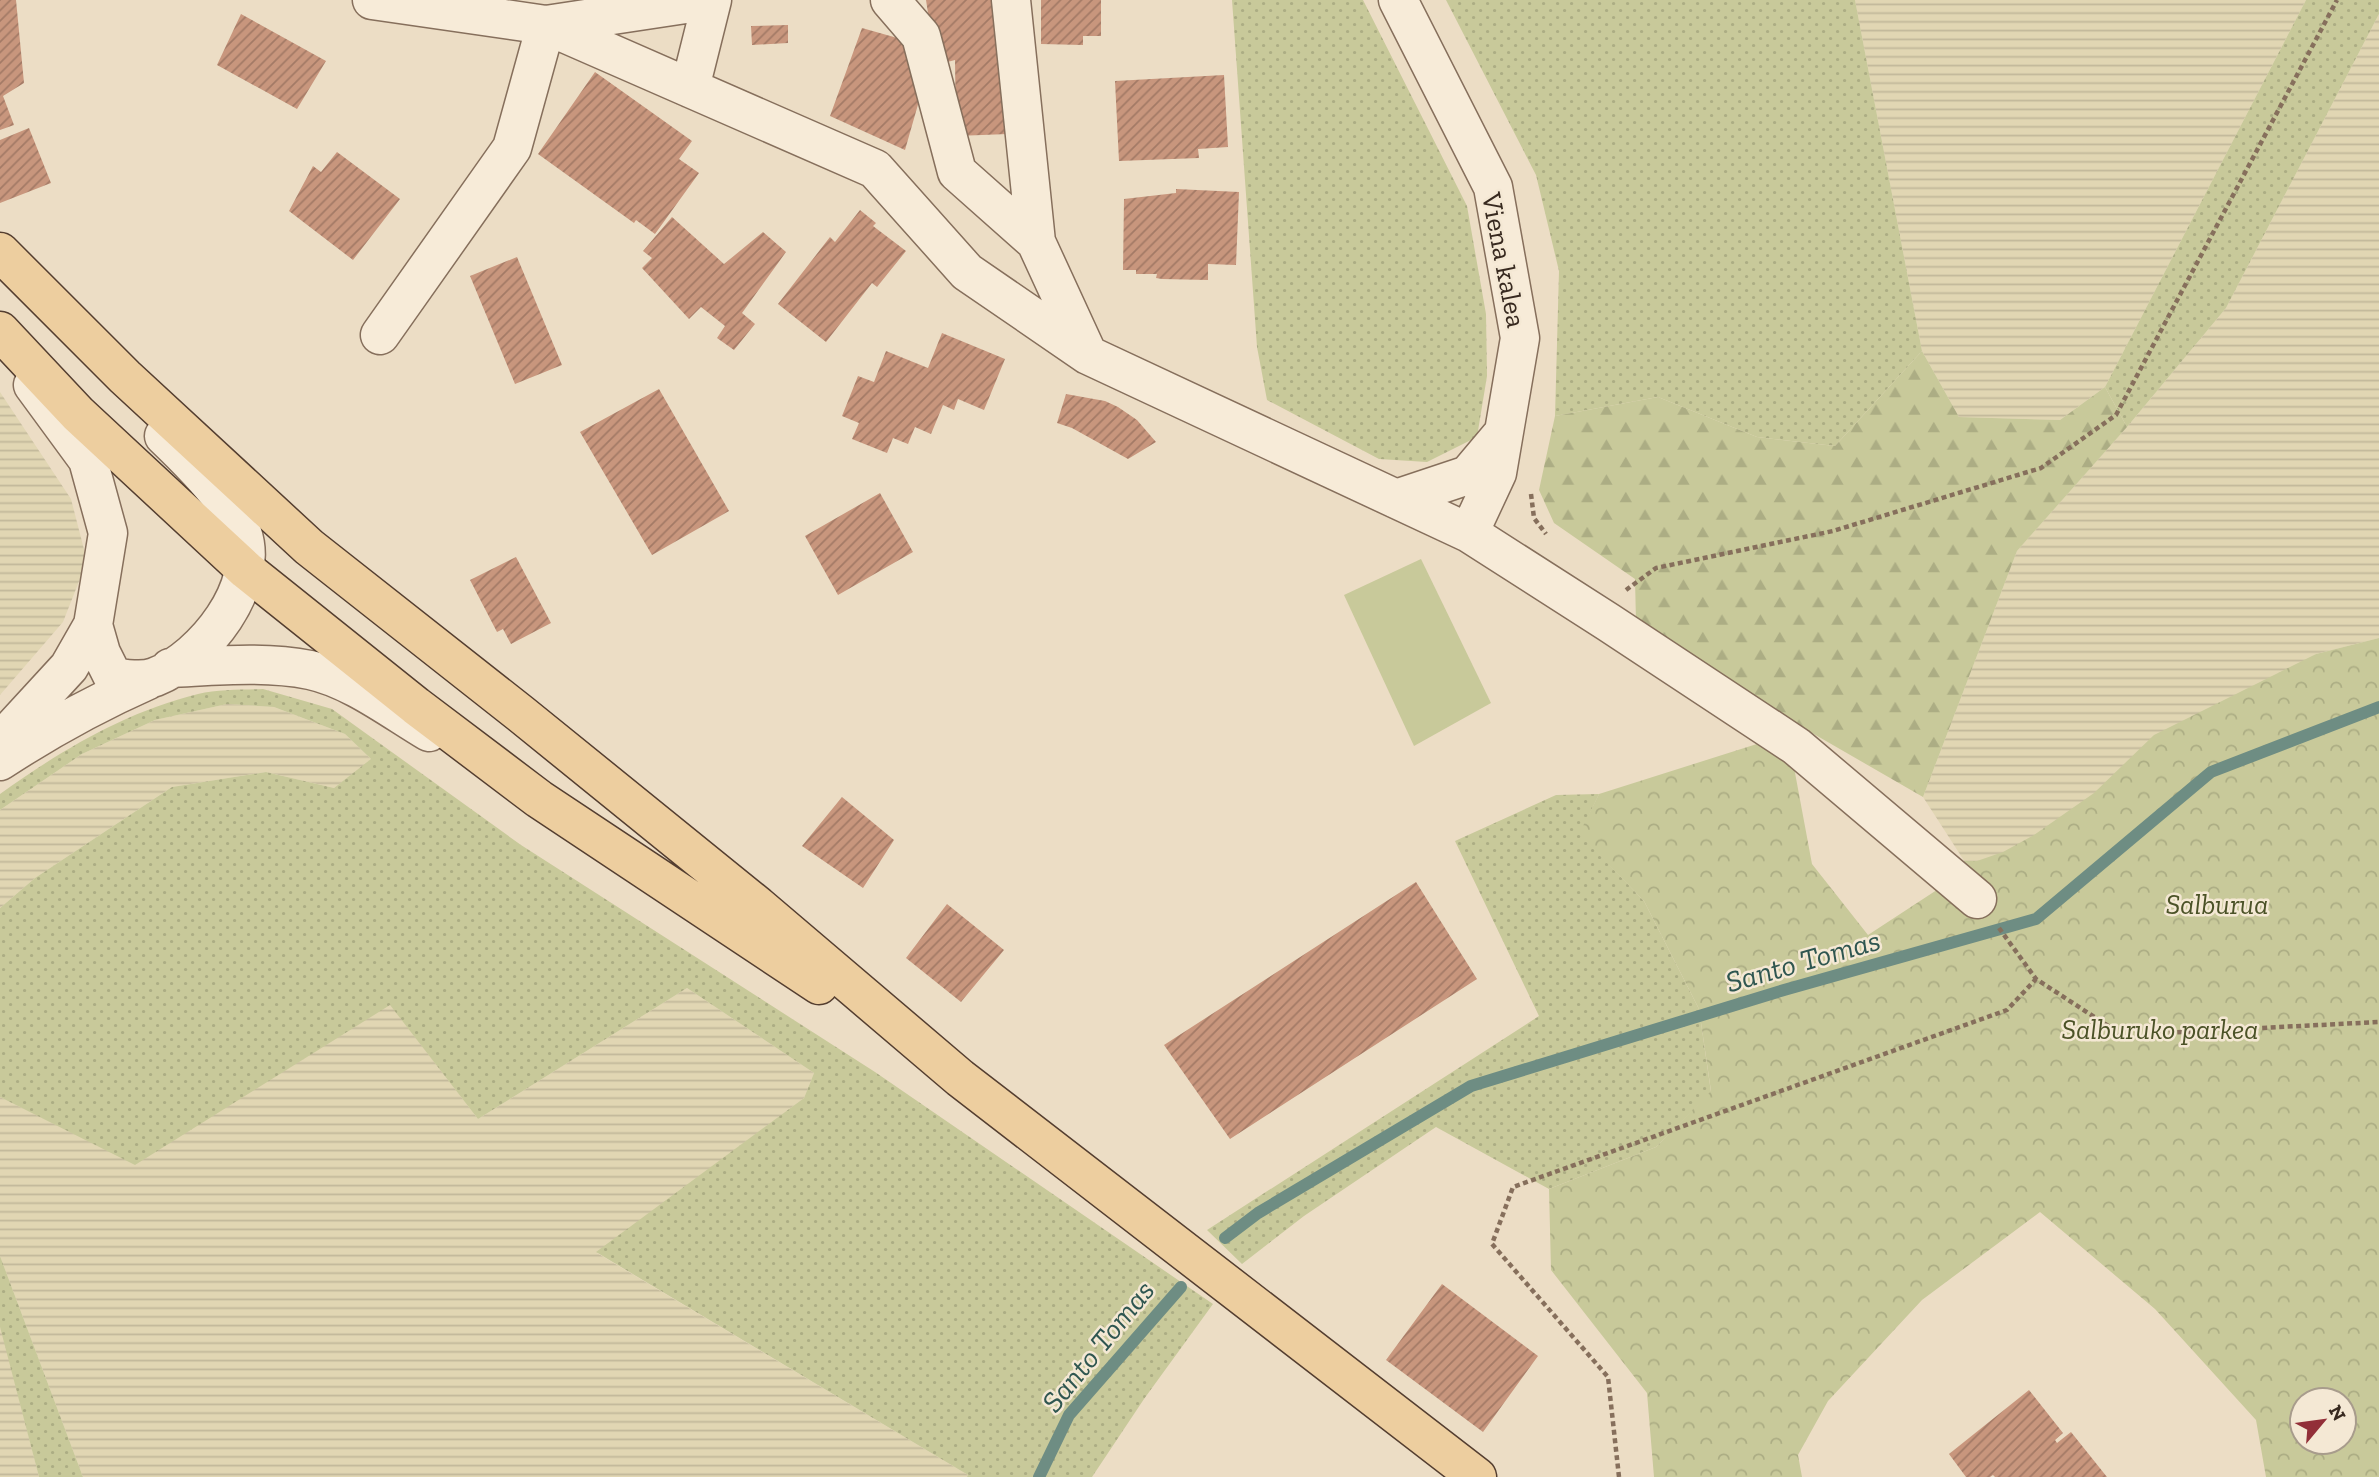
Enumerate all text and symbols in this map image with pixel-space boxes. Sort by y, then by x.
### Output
street label: Viena kalea [1475,189,1533,331]
park label: Salburua [2166,888,2268,921]
water label: Santo Tomas [1722,922,1884,1000]
park label: Salburuko parkea [2062,1013,2258,1046]
water label: Santo Tomas [1034,1273,1162,1419]
north arrow [2288,1386,2358,1456]
text: N [2324,1401,2351,1425]

